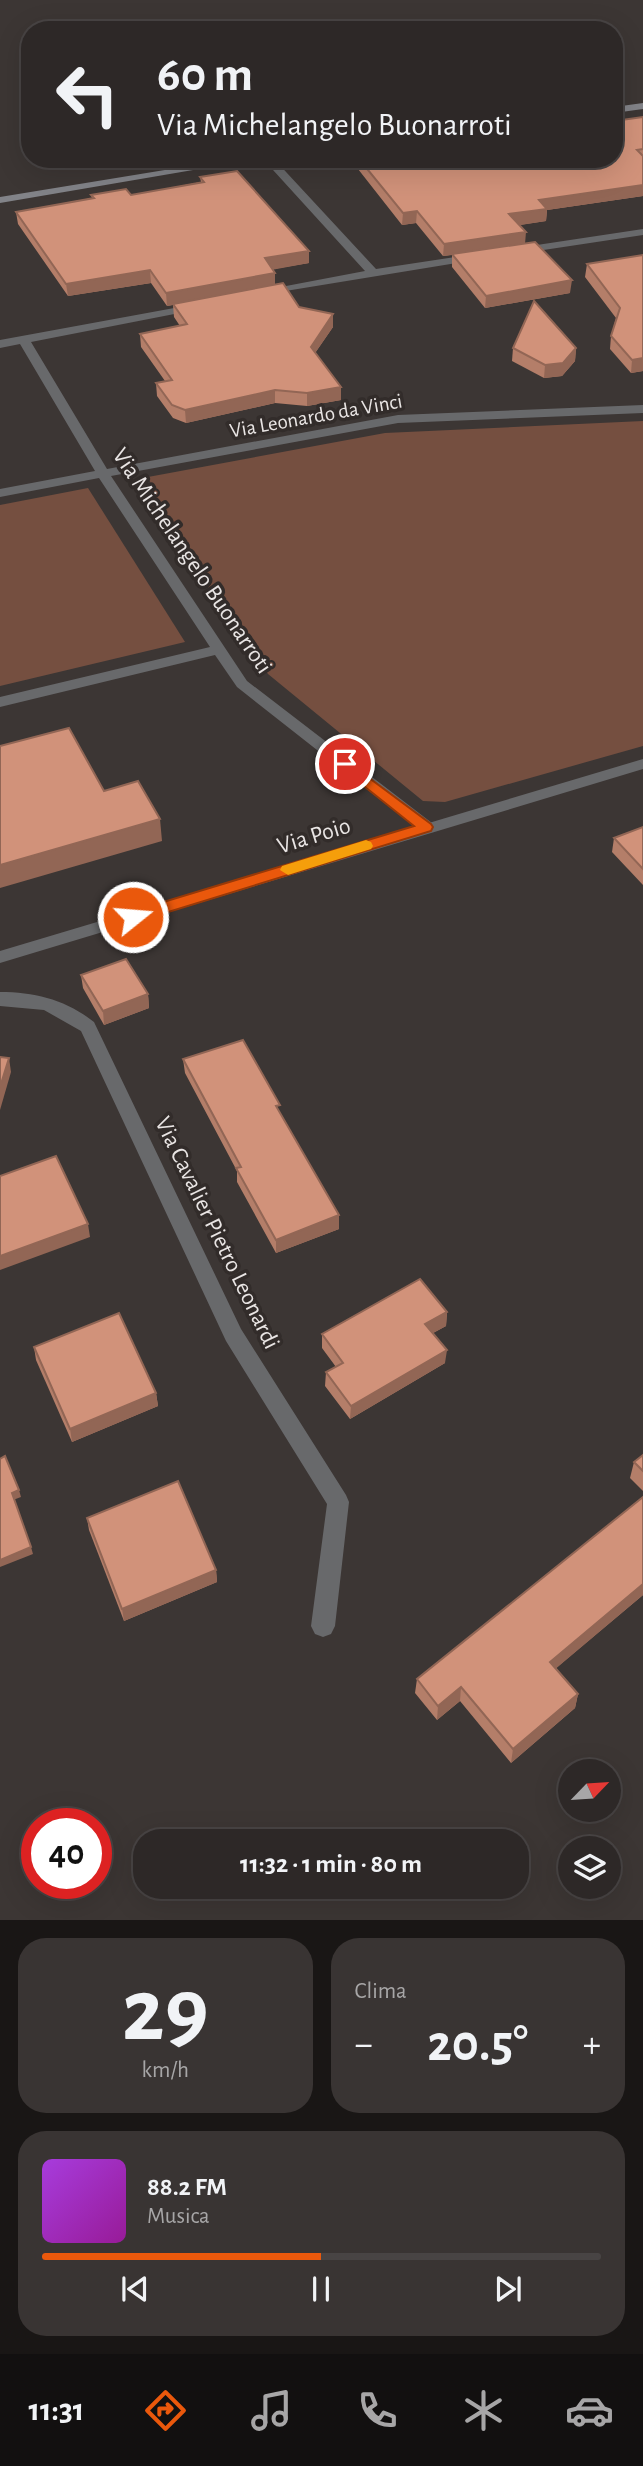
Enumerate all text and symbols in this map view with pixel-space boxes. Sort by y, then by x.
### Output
icon: left [42,49,133,140]
text: 60 m [157,51,253,100]
text: Via Michelangelo Buonarroti [157,109,512,141]
street label: Via Leonardo da Vinci [228,390,404,442]
street label: Via Michelangelo Buonarroti [108,444,276,678]
pin [315,734,375,794]
icon: arrive [326,745,364,783]
street label: Via Poio [275,814,353,858]
position arrow [96,880,170,954]
street label: Via Cavalier Pietro Leonardi [150,1113,284,1353]
north arrow [558,1759,621,1822]
map controls [558,1759,621,1899]
speed limit sign: 40 [21,1808,112,1899]
button: layers [558,1836,621,1899]
text: 11:32 · 1 min · 80 m [240,1851,422,1877]
text: 29 [122,1966,209,2057]
text: Clima [355,1980,407,2003]
text: 20.5° [427,2018,528,2070]
text: − [355,2026,373,2064]
text: + [583,2026,601,2064]
text: km/h [142,2059,189,2082]
text: 88.2 FM [147,2174,227,2200]
text: Musica [147,2205,210,2228]
icon: previous [116,2270,154,2308]
icon: pause [302,2270,340,2308]
icon: next [489,2270,527,2308]
icon: directions [141,2386,190,2435]
icon: music [247,2386,296,2435]
icon: phone [353,2386,402,2435]
icon: climate [459,2386,508,2435]
icon: car [565,2386,614,2435]
text: 11:31 [29,2394,84,2426]

